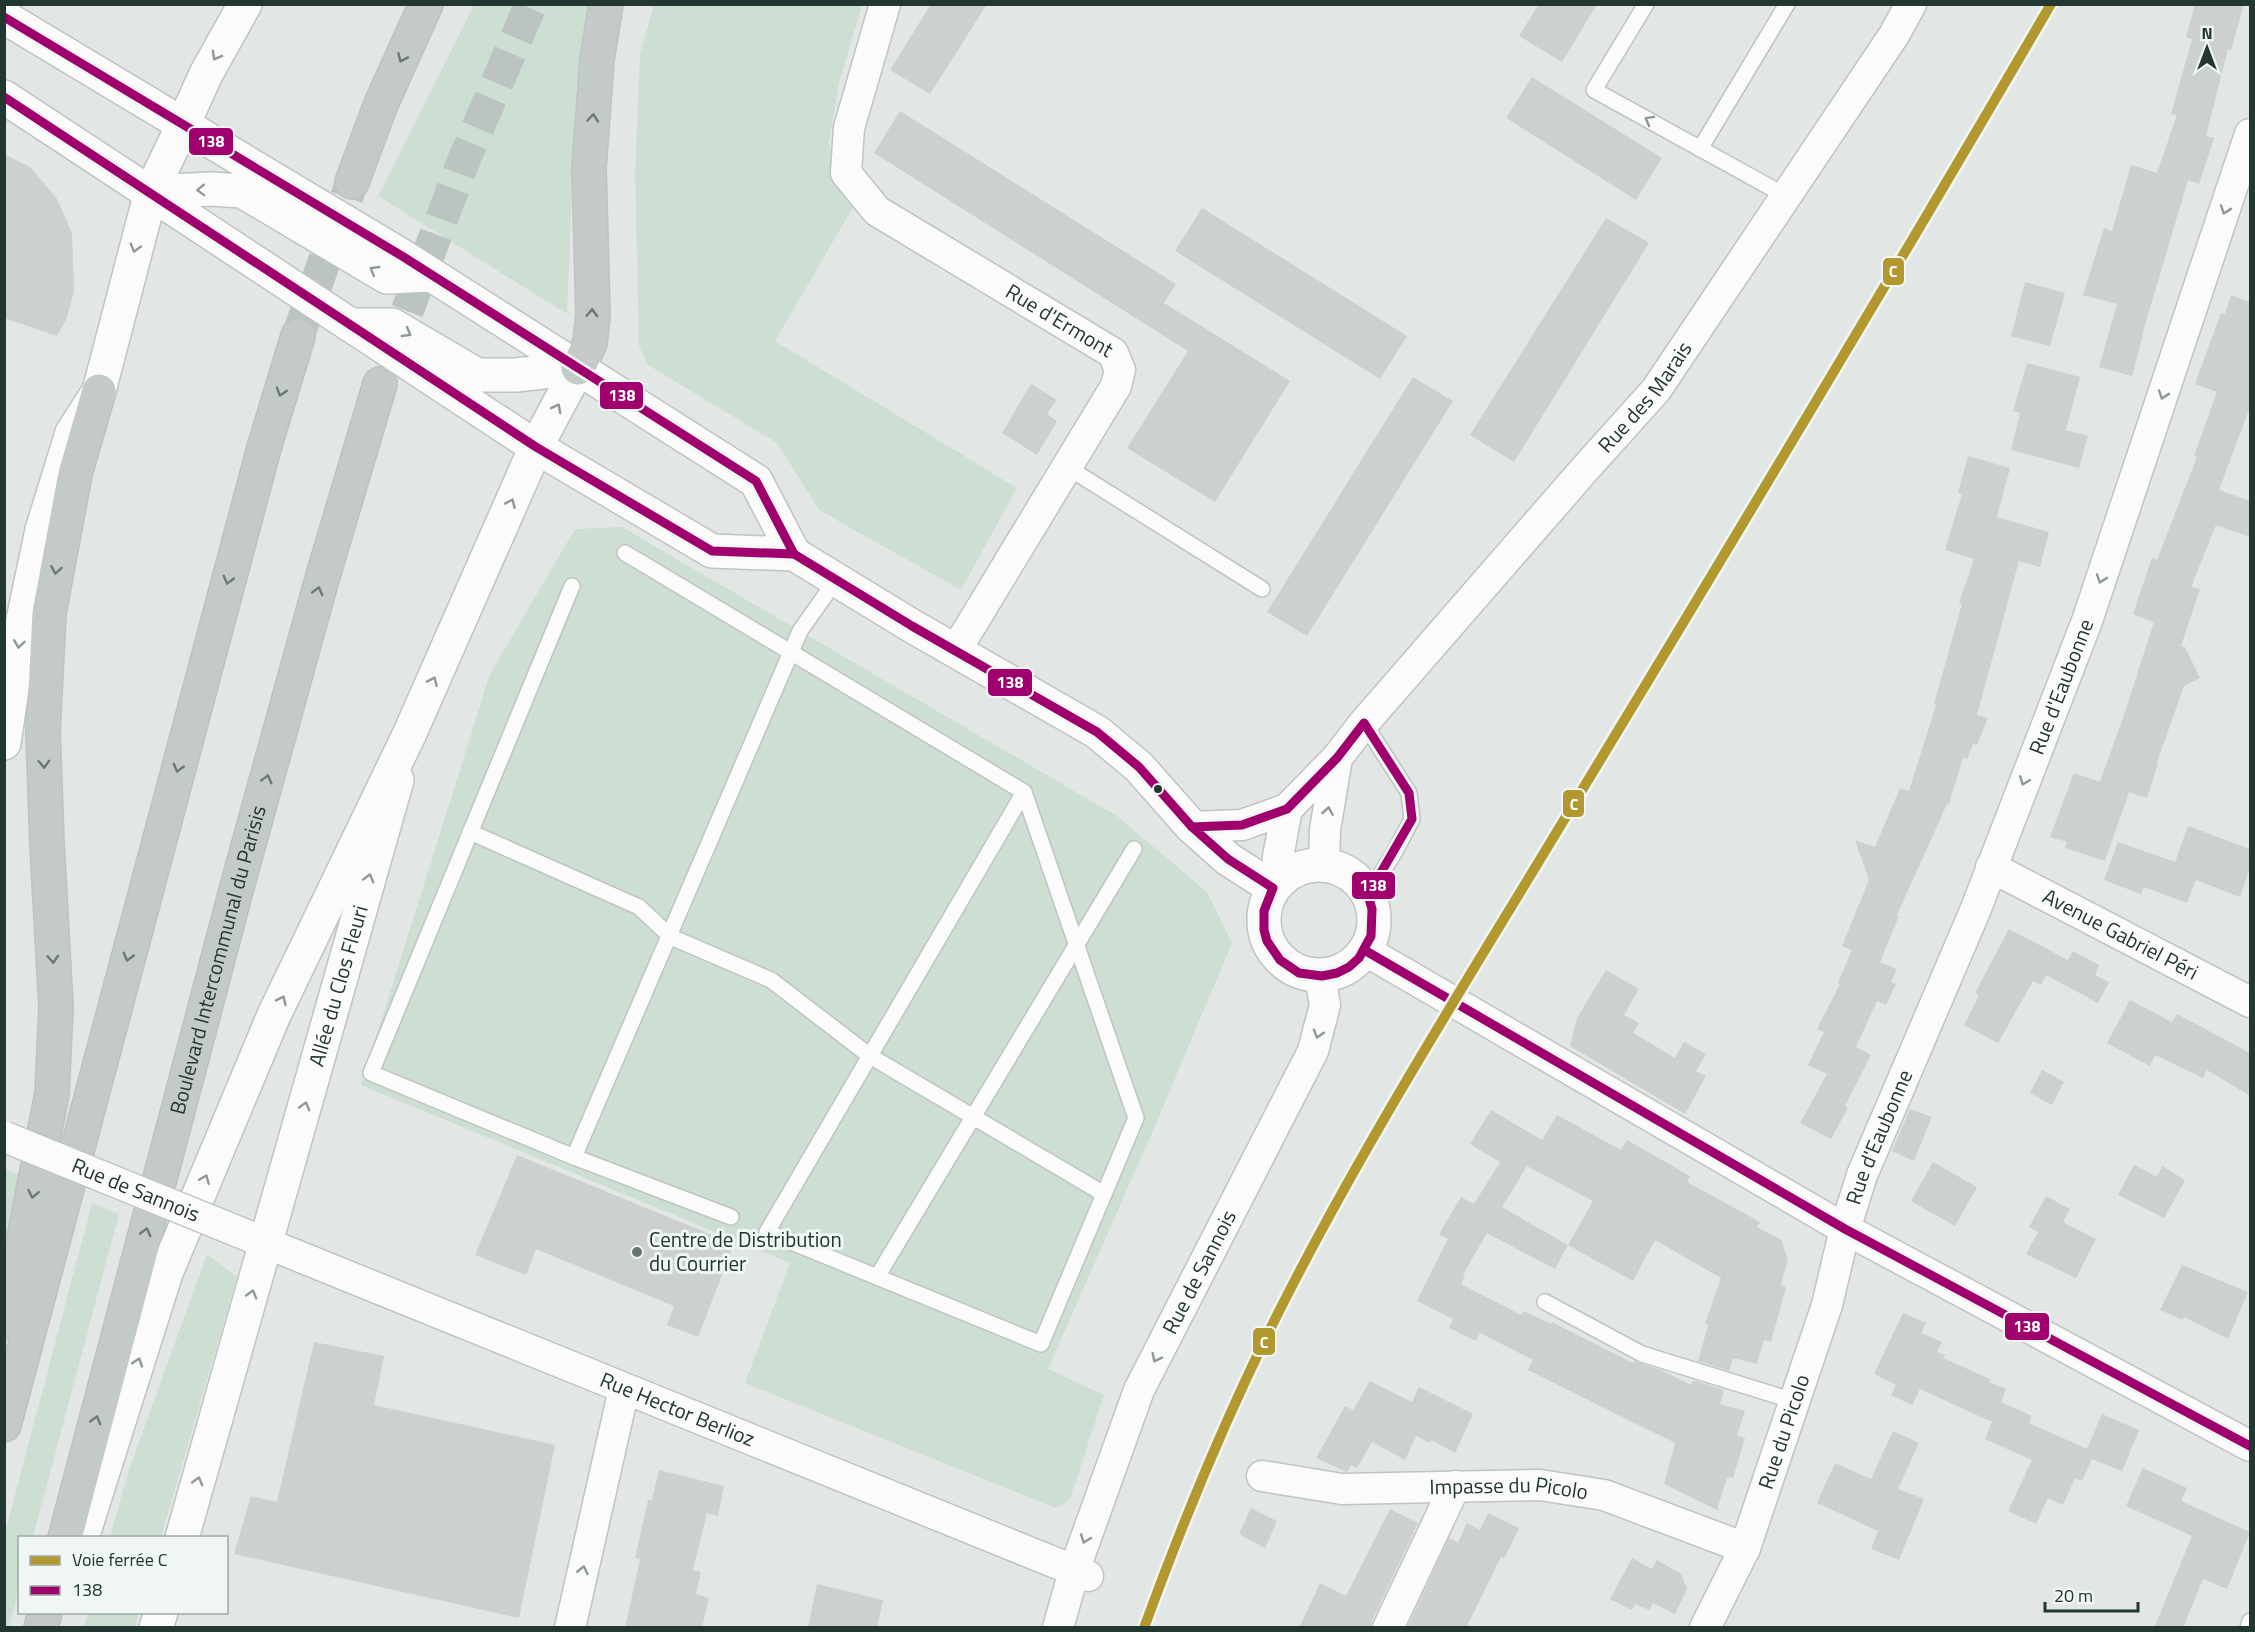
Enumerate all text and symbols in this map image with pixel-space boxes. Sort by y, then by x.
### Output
north arrow [2177,18,2237,78]
text: N [2201,21,2213,45]
one-way arrow [212,49,223,60]
one-way arrow [397,52,409,63]
one-way arrow [586,113,599,122]
one-way arrow [1645,116,1655,127]
line badge: 138 [188,127,234,156]
text: 138 [198,129,224,153]
one-way arrow [197,183,206,196]
one-way arrow [2220,204,2233,215]
one-way arrow [130,242,142,253]
line badge: C [1882,257,1905,286]
text: C [1889,259,1898,283]
one-way arrow [370,266,380,277]
street label: Rue d'Ermont [1000,275,1120,365]
one-way arrow [586,308,598,317]
one-way arrow [400,326,411,338]
street label: Rue des Marais [1590,334,1699,460]
line badge: 138 [599,381,644,410]
text: 138 [609,383,635,407]
one-way arrow [276,386,288,397]
one-way arrow [2158,389,2170,399]
one-way arrow [550,403,561,414]
one-way arrow [504,498,516,509]
one-way arrow [50,564,63,574]
one-way arrow [2096,573,2108,584]
one-way arrow [223,575,236,585]
one-way arrow [311,586,323,597]
street label: Rue d'Eaubonne [2020,614,2101,759]
one-way arrow [13,640,25,649]
line badge: 138 [987,668,1033,697]
text: 138 [997,670,1023,694]
one-way arrow [426,677,438,688]
one-way arrow [38,760,50,769]
one-way arrow [173,762,185,773]
one-way arrow [259,774,272,784]
one-way arrow [2019,775,2032,786]
unlabelled marker [1152,783,1164,795]
line badge: C [1562,789,1585,818]
text: C [1570,792,1579,816]
street label: Boulevard Intercommunal du Parisis [161,801,274,1118]
one-way arrow [1321,807,1334,817]
line badge: 138 [1351,871,1396,900]
one-way arrow [362,873,374,884]
text: 138 [1360,873,1386,897]
street label: Avenue Gabriel Péri [2037,880,2204,987]
street label: Allée du Clos Fleuri [300,901,376,1070]
one-way arrow [123,951,135,962]
one-way arrow [46,954,59,963]
one-way arrow [274,995,286,1006]
one-way arrow [1313,1028,1325,1038]
street label: Rue d'Eaubonne [1837,1064,1920,1208]
one-way arrow [298,1101,310,1112]
street label: Rue de Sannois [67,1149,205,1230]
one-way arrow [198,1174,210,1185]
one-way arrow [27,1189,40,1199]
street label: Rue de Sannois [1153,1204,1244,1339]
place label: Centre de Distribution du Courrier [649,1223,842,1279]
one-way arrow [139,1227,151,1237]
marker: Centre de Distribution du Courrier [630,1245,644,1259]
one-way arrow [245,1289,257,1300]
line badge: 138 [2004,1312,2050,1341]
text: 138 [2014,1314,2040,1338]
line badge: C [1252,1327,1276,1356]
text: C [1260,1330,1269,1354]
one-way arrow [1152,1352,1163,1362]
one-way arrow [131,1357,143,1368]
street label: Rue Hector Berlioz [595,1363,760,1454]
street label: Rue du Picolo [1749,1370,1817,1493]
one-way arrow [89,1415,101,1426]
street label: Impasse du Picolo [1429,1467,1591,1507]
one-way arrow [191,1476,203,1487]
one-way arrow [1080,1534,1093,1544]
legend [18,1536,228,1614]
text: Voie ferrée C [72,1546,168,1573]
one-way arrow [575,1566,588,1576]
scale bar [2045,1575,2138,1613]
text: 138 [72,1576,102,1603]
text: 20 m [2054,1582,2093,1609]

